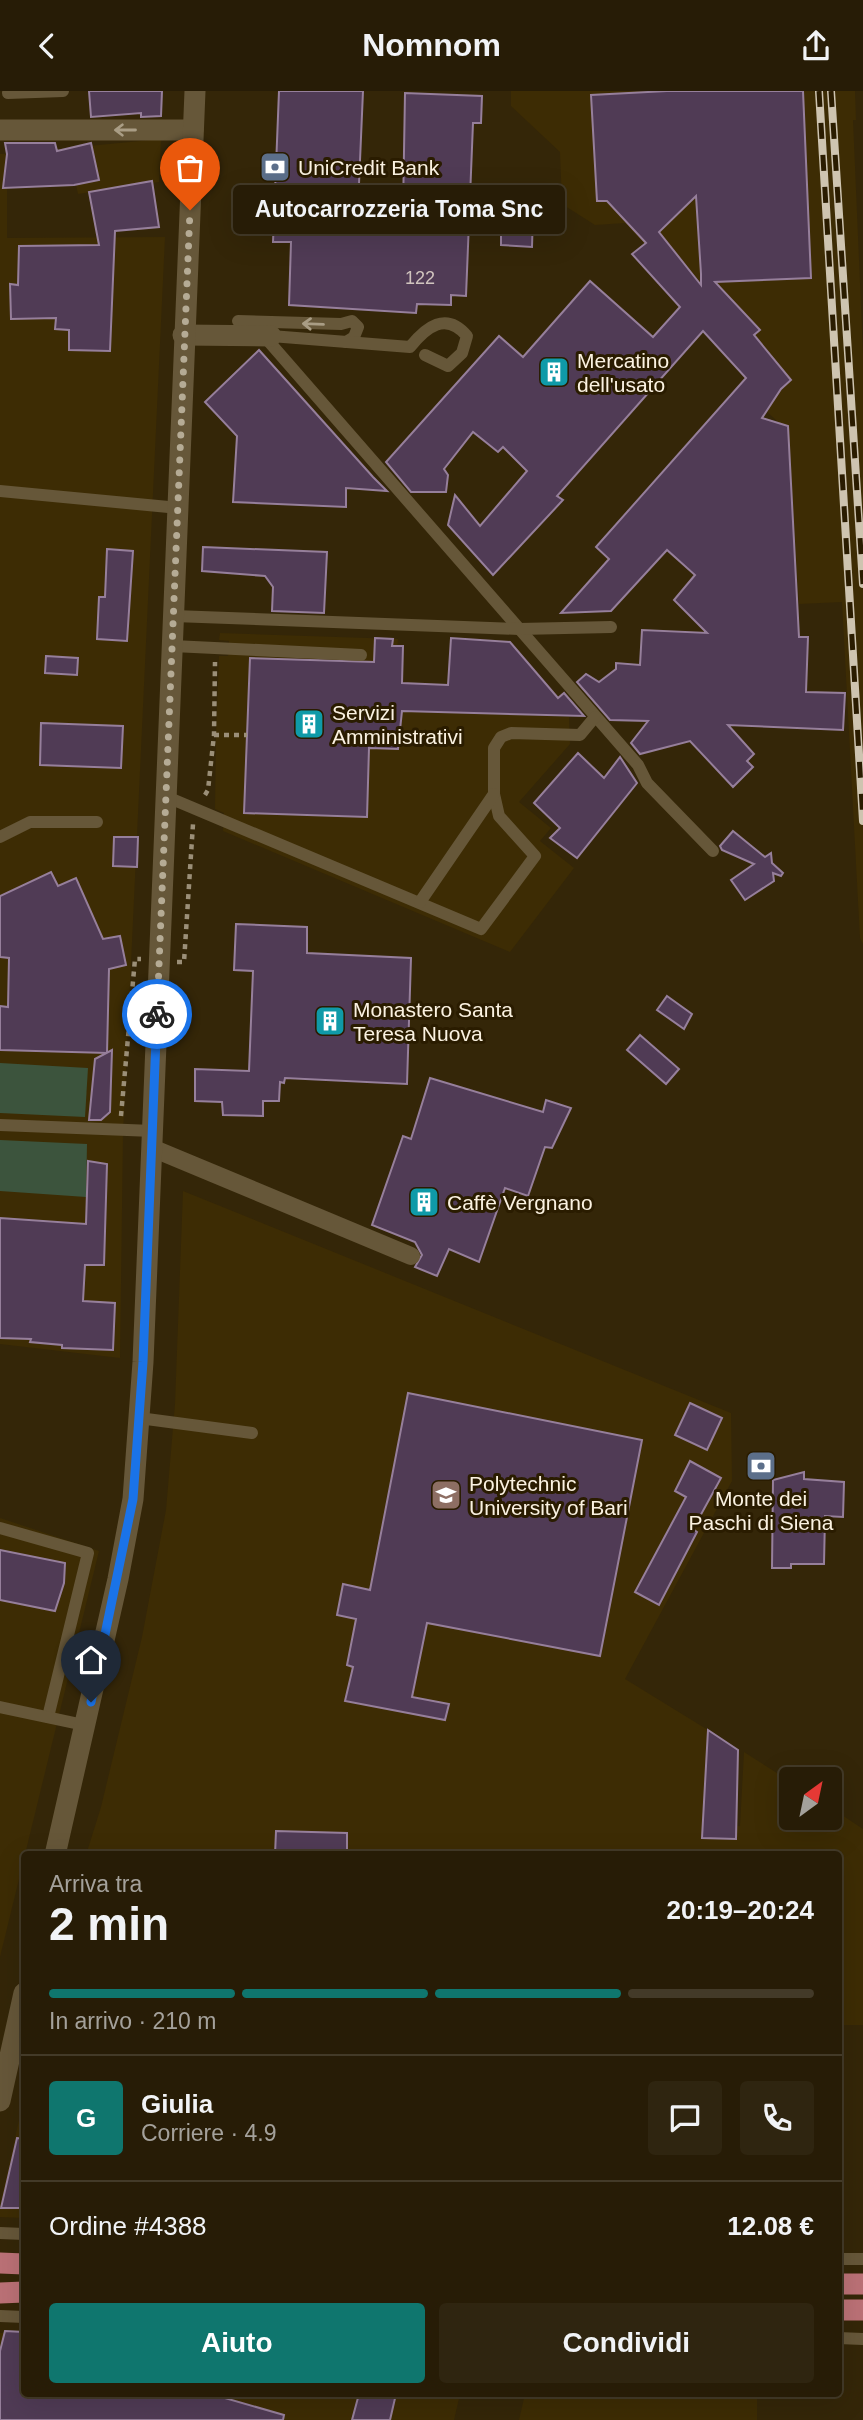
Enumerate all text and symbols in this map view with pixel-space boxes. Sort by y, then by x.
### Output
icon: back [28,27,66,65]
text: Nomnom [362,27,501,63]
icon: share [797,27,835,65]
one-way arrow [114,123,137,137]
pin [160,138,220,210]
icon: bag [171,149,209,187]
bank icon: UniCredit Bank [258,150,292,184]
place label: UniCredit Bank [298,156,440,179]
callout: Autocarrozzeria Toma Snc [232,185,564,235]
text: Autocarrozzeria Toma Snc [255,196,543,222]
house number: 122 [405,268,435,288]
one-way arrow [302,317,325,330]
place label: Mercatino dell'usato [577,349,669,396]
building icon: Mercatino dell'usato [537,355,571,389]
place label: Servizi Amministrativi [332,701,463,748]
building icon: Servizi Amministrativi [292,707,326,741]
courier [122,979,192,1049]
icon: bike [138,995,176,1033]
place label: Monastero Santa Teresa Nuova [353,998,513,1045]
building icon: Monastero Santa Teresa Nuova [313,1004,347,1038]
building icon: Caffè Vergnano [407,1185,441,1219]
place label: Caffè Vergnano [447,1191,593,1214]
bank icon: Monte dei Paschi di Siena [744,1449,778,1483]
place label: Polytechnic University of Bari [469,1472,628,1519]
school or university icon: Polytechnic University of Bari [429,1478,463,1512]
place label: Monte dei Paschi di Siena [689,1487,834,1534]
pin [61,1630,121,1702]
icon: home [72,1641,110,1679]
north arrow [779,1767,842,1831]
map controls [779,1767,842,1830]
text: Arriva tra [49,1871,142,1897]
text: 20:19–20:24 [667,1895,814,1925]
text: 2 min [49,1898,169,1950]
text: In arrivo · 210 m [49,2008,216,2034]
button: chat [648,2081,722,2155]
button: phone [740,2081,814,2155]
text: Giulia [141,2089,213,2119]
text: G [76,2103,96,2133]
text: Corriere · 4.9 [141,2120,276,2146]
text: Ordine #4388 [49,2211,207,2241]
text: 12.08 € [727,2211,814,2241]
button: Aiuto [49,2303,425,2383]
button: Condividi [439,2303,814,2383]

